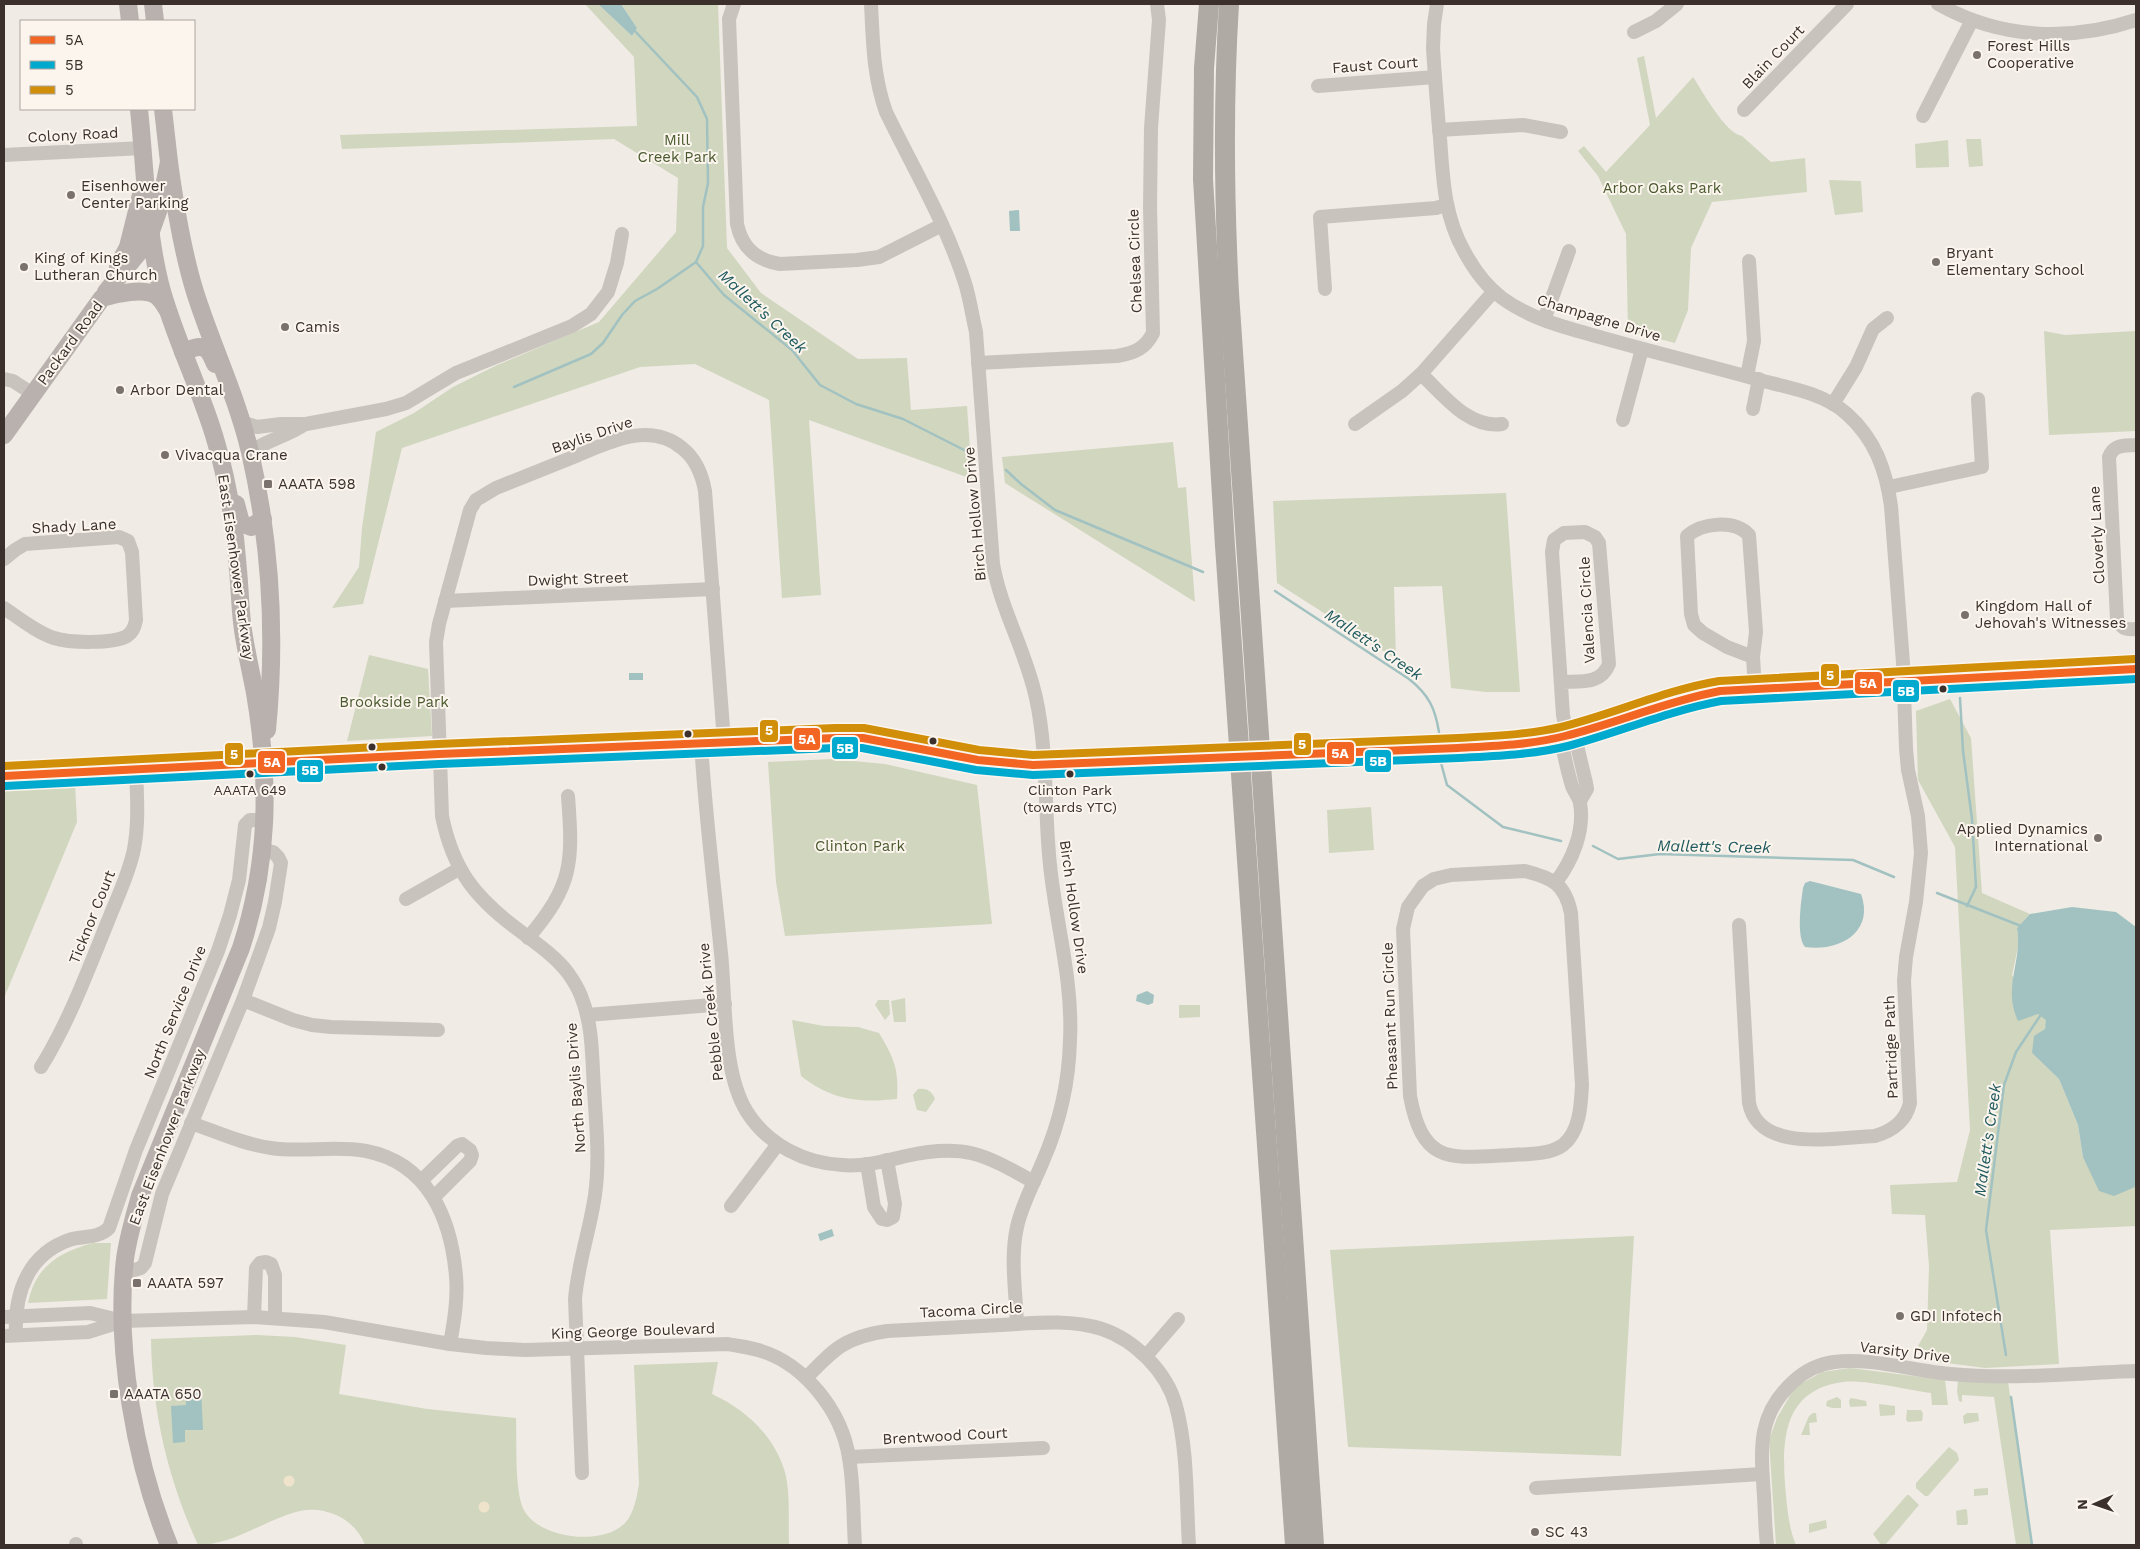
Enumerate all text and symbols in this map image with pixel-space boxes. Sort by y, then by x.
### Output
legend [20,20,195,110]
street label: Blain Court [1738,21,1808,93]
text: 5A [65,31,84,49]
place label: Forest Hills Cooperative [1987,37,2074,72]
marker: Forest Hills Cooperative [1971,49,1983,61]
street label: Faust Court [1332,53,1419,77]
text: 5B [65,56,84,74]
text: 5 [65,81,74,99]
street label: Colony Road [27,124,119,146]
park label: Mill Creek Park [637,131,717,166]
place label: Eisenhower Center Parking [81,177,188,212]
park label: Arbor Oaks Park [1603,179,1722,197]
marker: Eisenhower Center Parking [65,189,77,201]
street label: Chelsea Circle [1124,208,1146,314]
place label: Bryant Elementary School [1946,244,2085,279]
place label: King of Kings Lutheran Church [34,249,157,284]
marker: Bryant Elementary School [1930,256,1942,268]
marker: King of Kings Lutheran Church [18,261,30,273]
water label: Mallett's Creek [715,266,812,358]
street label: Champagne Drive [1535,291,1663,345]
street label: Packard Road [33,297,107,389]
place label: Camis [295,318,340,336]
marker: Camis [279,321,291,333]
place label: Arbor Dental [130,381,224,399]
marker: Arbor Dental [114,384,126,396]
street label: Baylis Drive [549,413,635,457]
place label: Vivacqua Crane [175,446,288,464]
street label: Birch Hollow Drive [960,446,990,582]
marker: Vivacqua Crane [159,449,171,461]
street label: East Eisenhower Parkway [214,473,258,661]
place label: AAATA 598 [278,475,356,493]
marker: AAATA 598 [262,478,274,490]
street label: Cloverly Lane [2085,485,2109,585]
street label: Shady Lane [31,515,117,537]
street label: Valencia Circle [1575,556,1599,664]
street label: Dwight Street [527,568,629,590]
place label: Kingdom Hall of Jehovah's Witnesses [1975,597,2126,632]
water label: Mallett's Creek [1321,605,1427,685]
marker: Kingdom Hall of Jehovah's Witnesses [1959,609,1971,621]
line badge: 5 [1820,663,1840,687]
text: 5 [1826,667,1834,683]
line badge: 5A [1854,671,1883,695]
text: 5A [1859,675,1877,691]
line badge: 5B [1892,679,1920,703]
text: 5B [1897,683,1915,699]
unlabelled marker [1938,684,1948,694]
park label: Brookside Park [339,693,449,711]
line badge: 5 [759,719,779,743]
text: 5 [765,722,773,738]
line badge: 5A [793,727,821,751]
unlabelled marker [683,729,693,739]
text: 5A [798,731,816,747]
line badge: 5 [1293,732,1312,756]
line badge: 5B [831,736,859,760]
unlabelled marker [928,736,938,746]
text: 5 [1298,736,1306,752]
text: 5B [836,740,854,756]
line badge: 5A [1326,741,1355,765]
line badge: 5 [224,742,244,766]
unlabelled marker [367,742,377,752]
text: 5A [1331,745,1349,761]
text: 5 [230,746,238,762]
line badge: 5B [1364,749,1392,773]
line badge: 5A [257,750,286,774]
text: 5B [1369,753,1387,769]
text: 5A [263,754,281,770]
line badge: 5B [296,759,324,783]
text: 5B [301,762,319,778]
unlabelled marker [377,762,387,772]
marker: AAATA 649 [245,769,255,779]
marker: Clinton Park (towards YTC) [1065,769,1075,779]
place label: AAATA 649 [214,782,286,798]
place label: Clinton Park (towards YTC) [1023,782,1117,815]
place label: Applied Dynamics International [1957,820,2088,855]
marker: Applied Dynamics International [2092,832,2104,844]
water label: Mallett's Creek [1657,836,1772,857]
park label: Clinton Park [815,837,905,855]
street label: Birch Hollow Drive [1056,839,1092,975]
street label: Ticknor Court [65,867,119,966]
street label: Pebble Creek Drive [695,942,727,1082]
street label: Pheasant Run Circle [1378,942,1402,1090]
street label: North Service Drive [140,943,210,1081]
street label: Partridge Path [1880,995,1902,1099]
street label: North Baylis Drive [562,1022,590,1154]
street label: East Eisenhower Parkway [125,1046,209,1228]
water label: Mallett's Creek [1970,1081,2005,1198]
place label: AAATA 597 [147,1274,224,1292]
marker: AAATA 597 [131,1277,143,1289]
street label: Tacoma Circle [919,1298,1023,1322]
place label: GDI Infotech [1910,1307,2002,1325]
marker: GDI Infotech [1894,1310,1906,1322]
street label: King George Boulevard [550,1319,716,1343]
street label: Varsity Drive [1859,1338,1951,1366]
place label: AAATA 650 [124,1385,202,1403]
marker: AAATA 650 [108,1388,120,1400]
street label: Brentwood Court [882,1424,1009,1448]
north arrow [2070,1479,2120,1529]
text: N [2074,1499,2090,1510]
place label: SC 43 [1545,1523,1588,1541]
marker: SC 43 [1529,1526,1541,1538]

